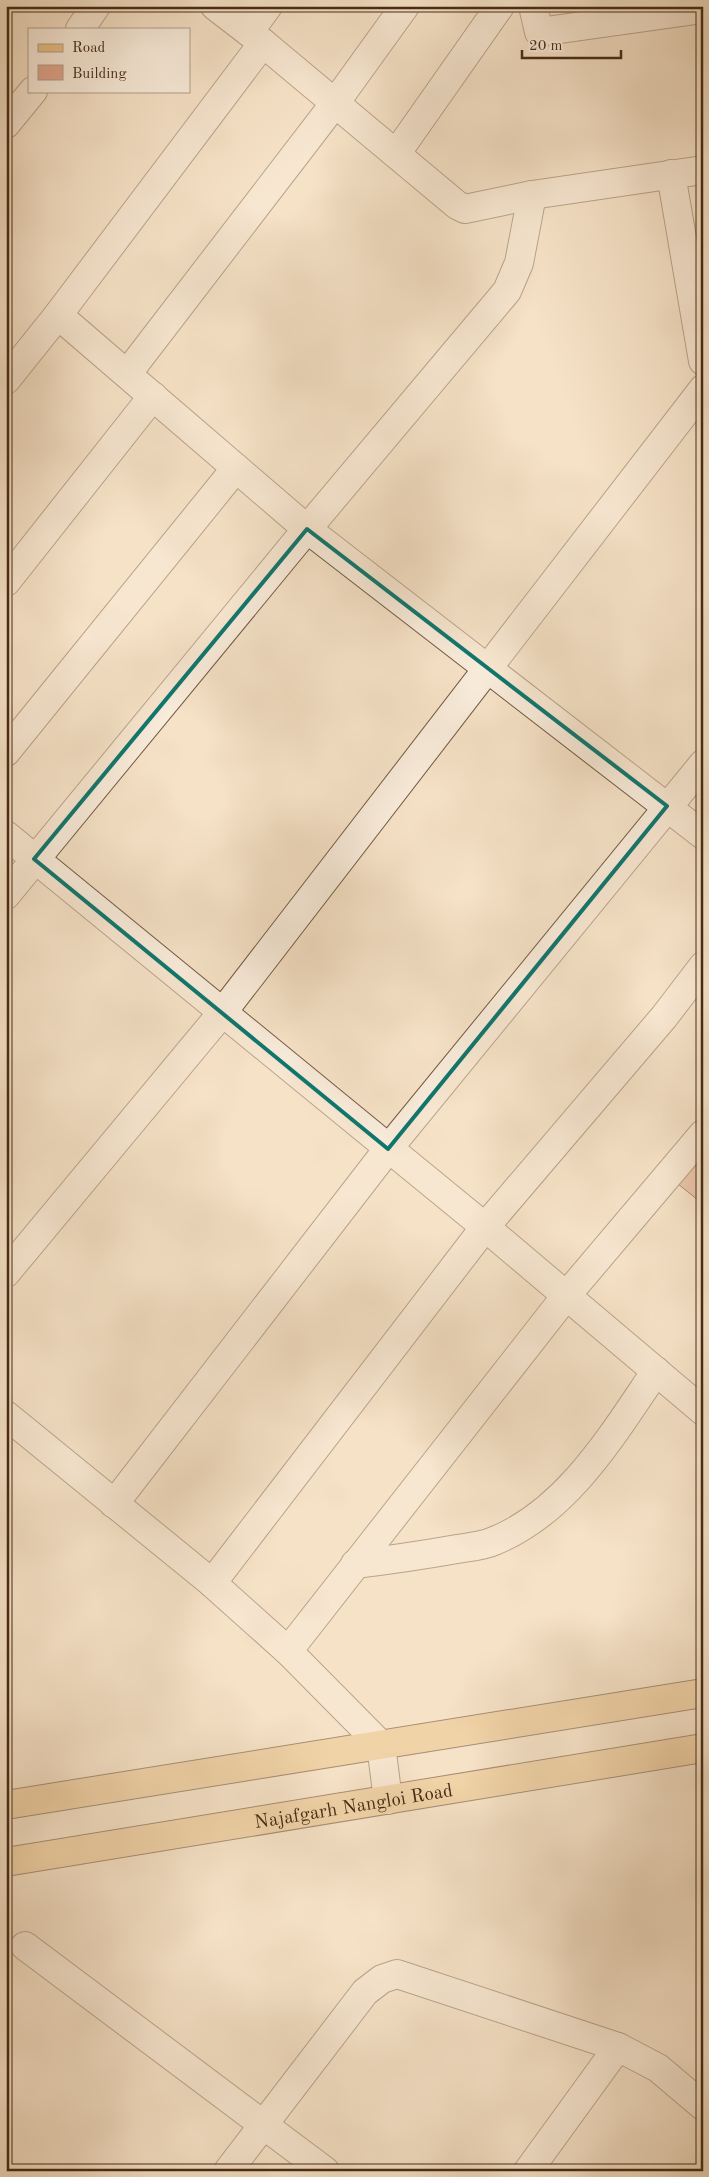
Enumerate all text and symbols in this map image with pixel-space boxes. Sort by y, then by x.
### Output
legend [28,28,190,92]
scale bar [522,28,620,60]
text: 20 m [529,39,563,54]
text: Road [72,41,106,56]
text: Building [72,67,127,82]
street label: Najafgarh Nangloi Road [253,1782,455,1833]

